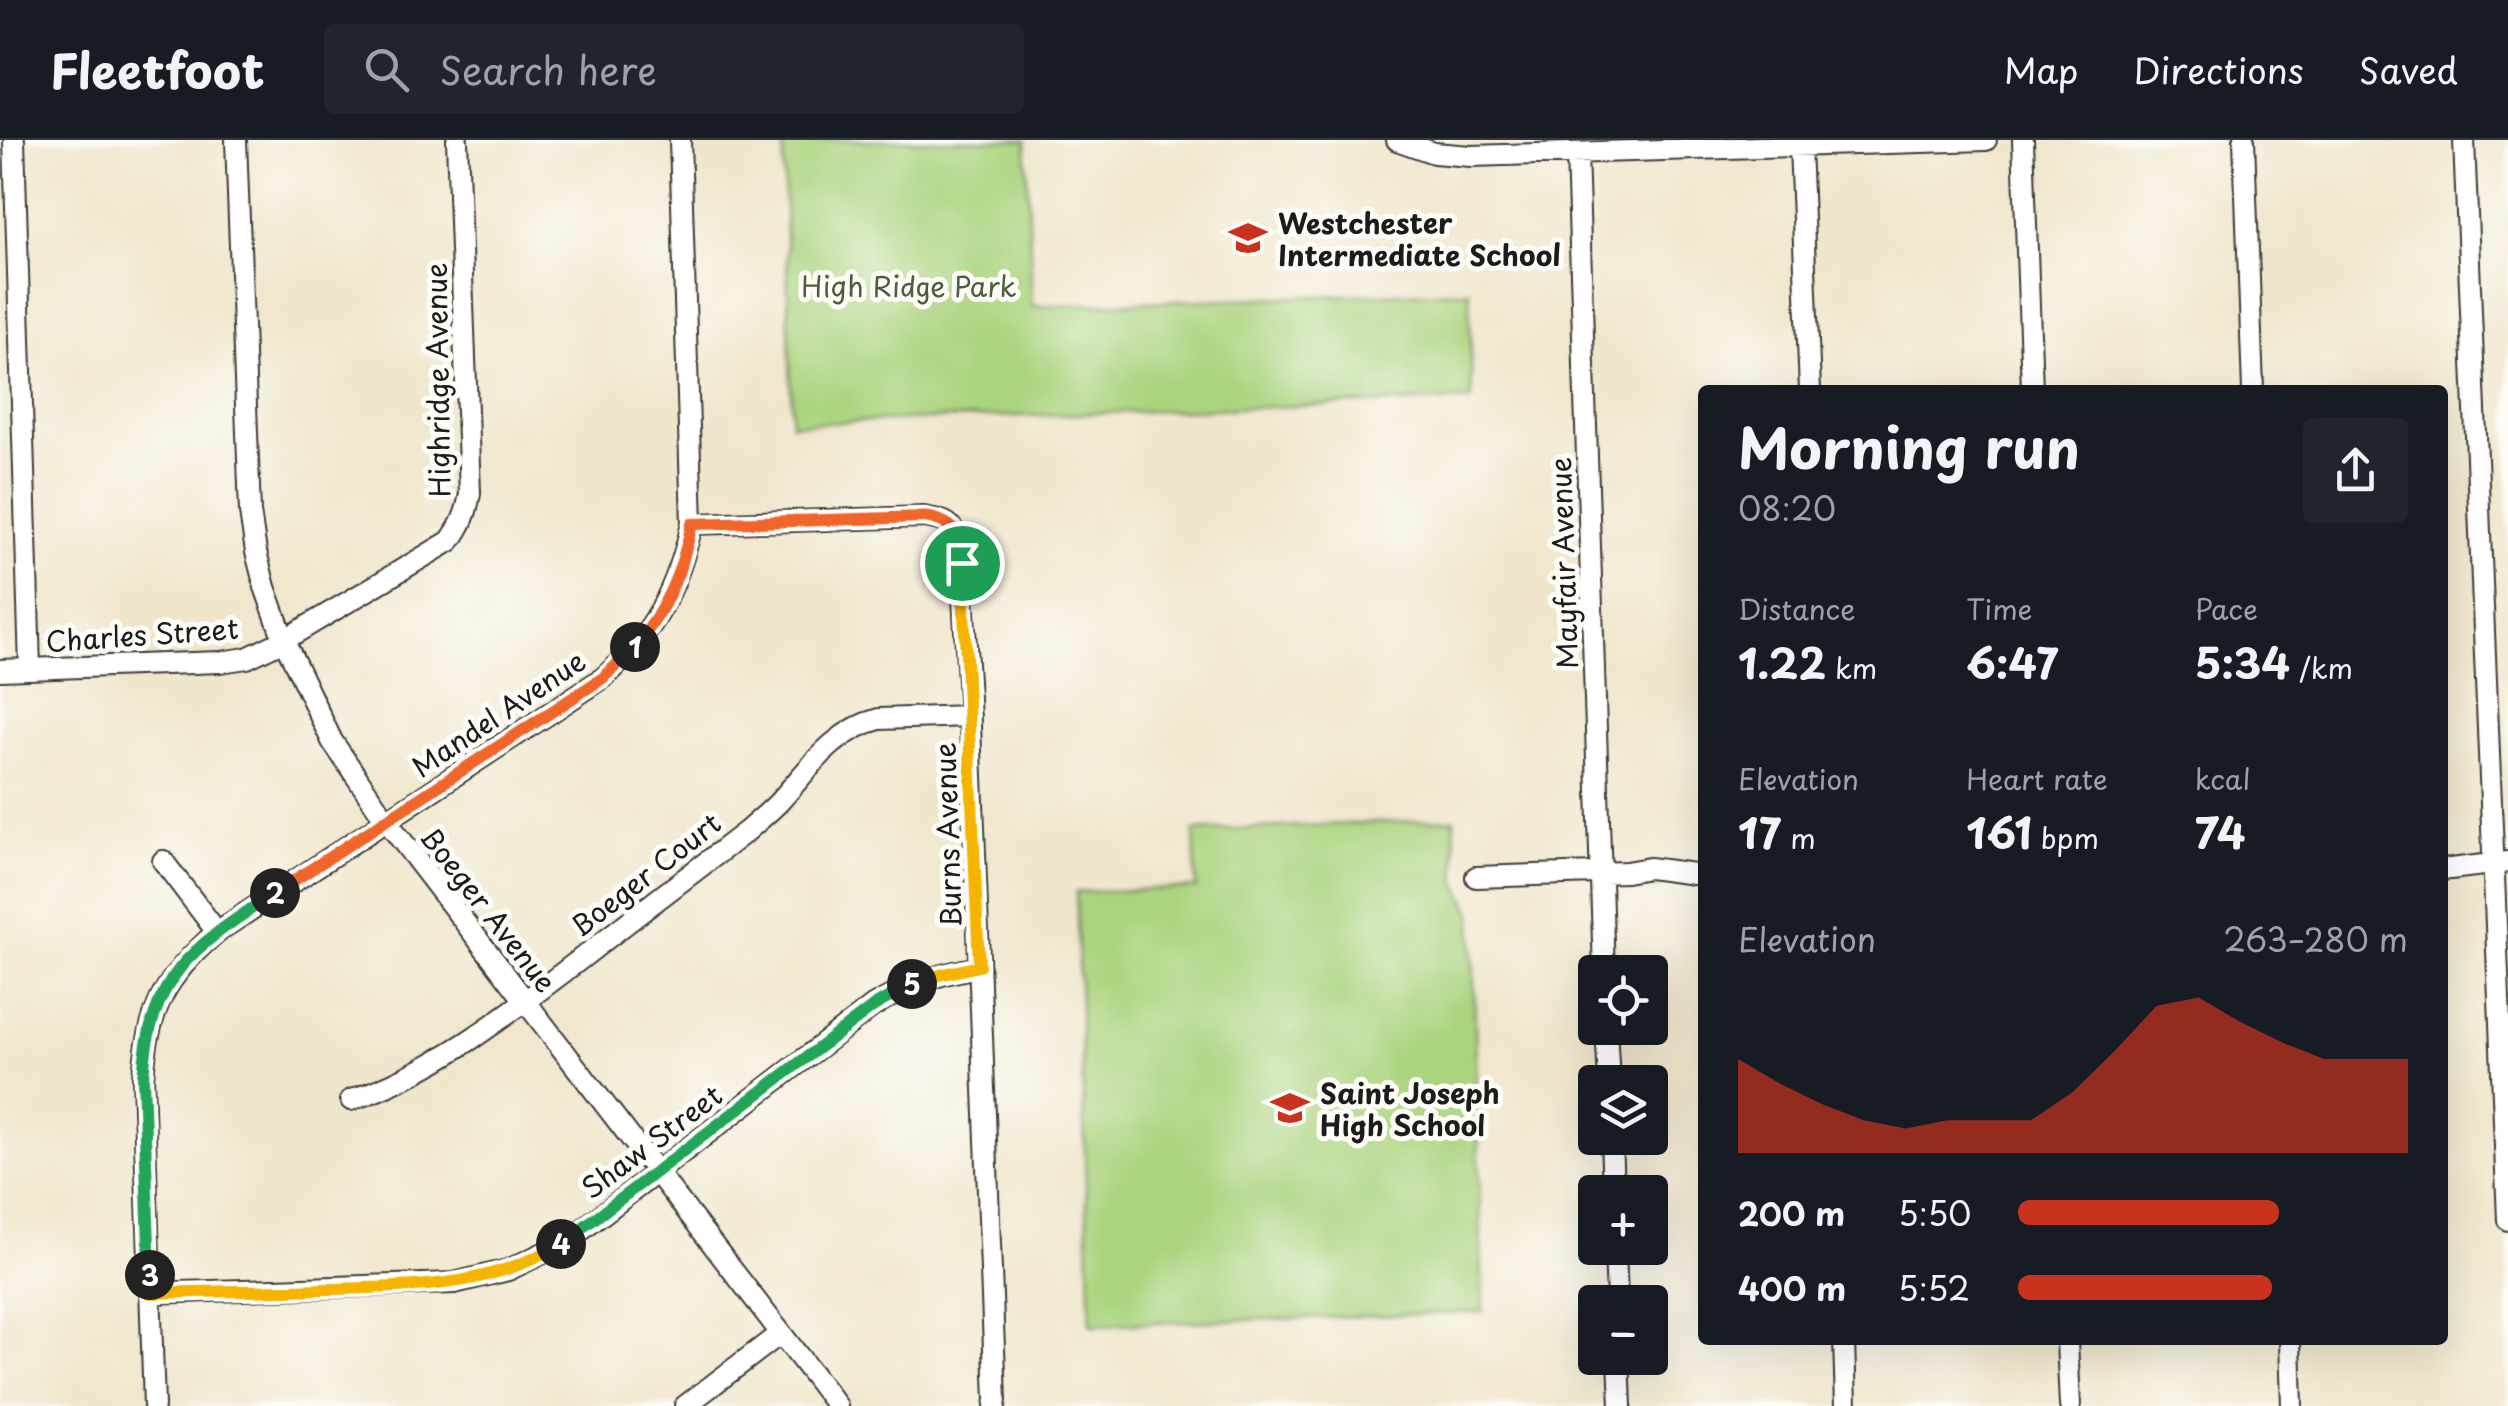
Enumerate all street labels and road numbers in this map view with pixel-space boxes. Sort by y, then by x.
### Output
street label: Highridge Avenue [413,262,461,498]
street label: Mayfair Avenue [1538,456,1588,670]
street label: Charles Street [44,606,240,662]
street label: Mandel Avenue [403,639,593,787]
street label: Burns Avenue [922,742,972,928]
street label: Boeger Court [561,802,729,946]
street label: Boeger Avenue [411,817,567,1001]
street label: Shaw Street [571,1074,731,1208]

